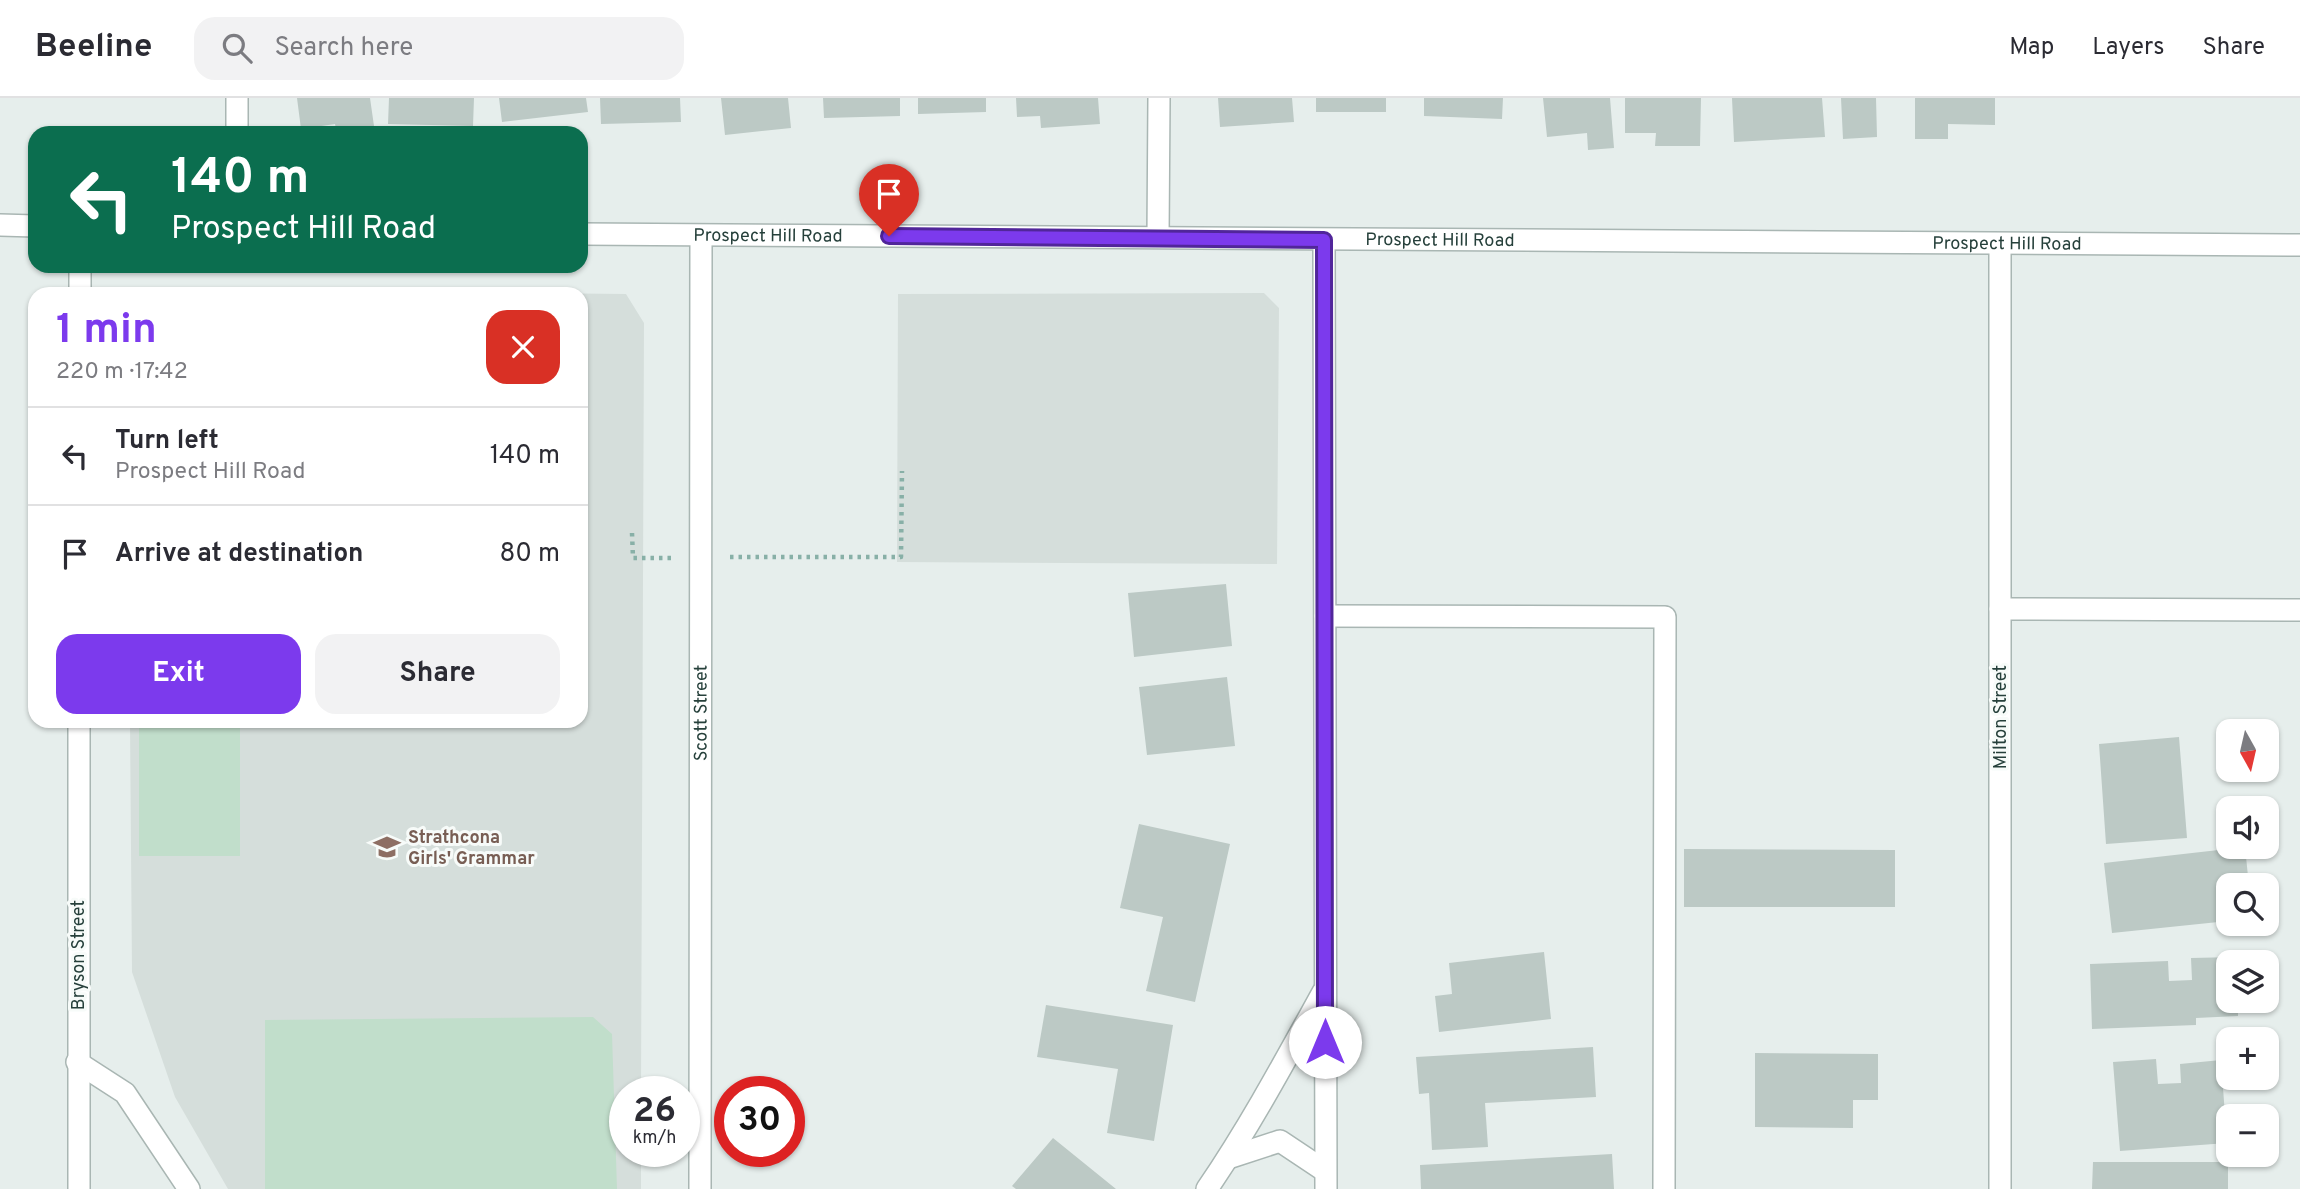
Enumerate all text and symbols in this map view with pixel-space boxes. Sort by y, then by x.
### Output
search box [194,17,684,80]
text: Beeline [35,27,152,69]
icon: search [218,29,256,67]
text: Search here [274,32,413,65]
text: Map [2009,33,2054,63]
text: Layers [2092,33,2164,63]
text: Share [2202,33,2265,63]
text: 140 m [171,149,310,211]
icon: left [56,154,147,245]
pin [859,164,919,236]
icon: arrive [870,175,908,213]
text: Prospect Hill Road [171,210,436,250]
street label: Prospect Hill Road [693,225,843,249]
street label: Prospect Hill Road [1365,229,1515,253]
street label: Prospect Hill Road [1932,233,2082,257]
text: 1 min [56,305,157,358]
button: close [486,310,560,384]
text: 220 m · 17:42 [56,358,188,387]
text: Turn left [115,425,219,458]
icon: left [56,437,94,475]
text: 140 m [490,440,560,473]
text: Prospect Hill Road [115,458,305,487]
icon: arrive [56,535,94,573]
text: Arrive at destination [115,538,363,571]
text: 80 m [500,538,560,571]
button: Exit [56,634,301,714]
button: Share [315,634,560,714]
street label: Scott Street [690,665,714,761]
street label: Milton Street [1990,665,2013,769]
north arrow [2216,719,2278,782]
map controls [2216,719,2279,1167]
button: sound [2216,796,2279,859]
place label: Strathcona Girls' Grammar [408,827,535,871]
school or university icon: Strathcona Girls' Grammar [372,832,402,862]
button: search [2216,873,2279,936]
street label: Bryson Street [68,900,91,1010]
button: layers [2216,950,2279,1013]
position arrow [1288,1005,1362,1079]
button: + [2216,1027,2279,1090]
speed limit sign: 30 [714,1076,805,1167]
text: 26 [633,1090,676,1134]
button: − [2216,1104,2279,1167]
text: km/h [633,1127,676,1150]

